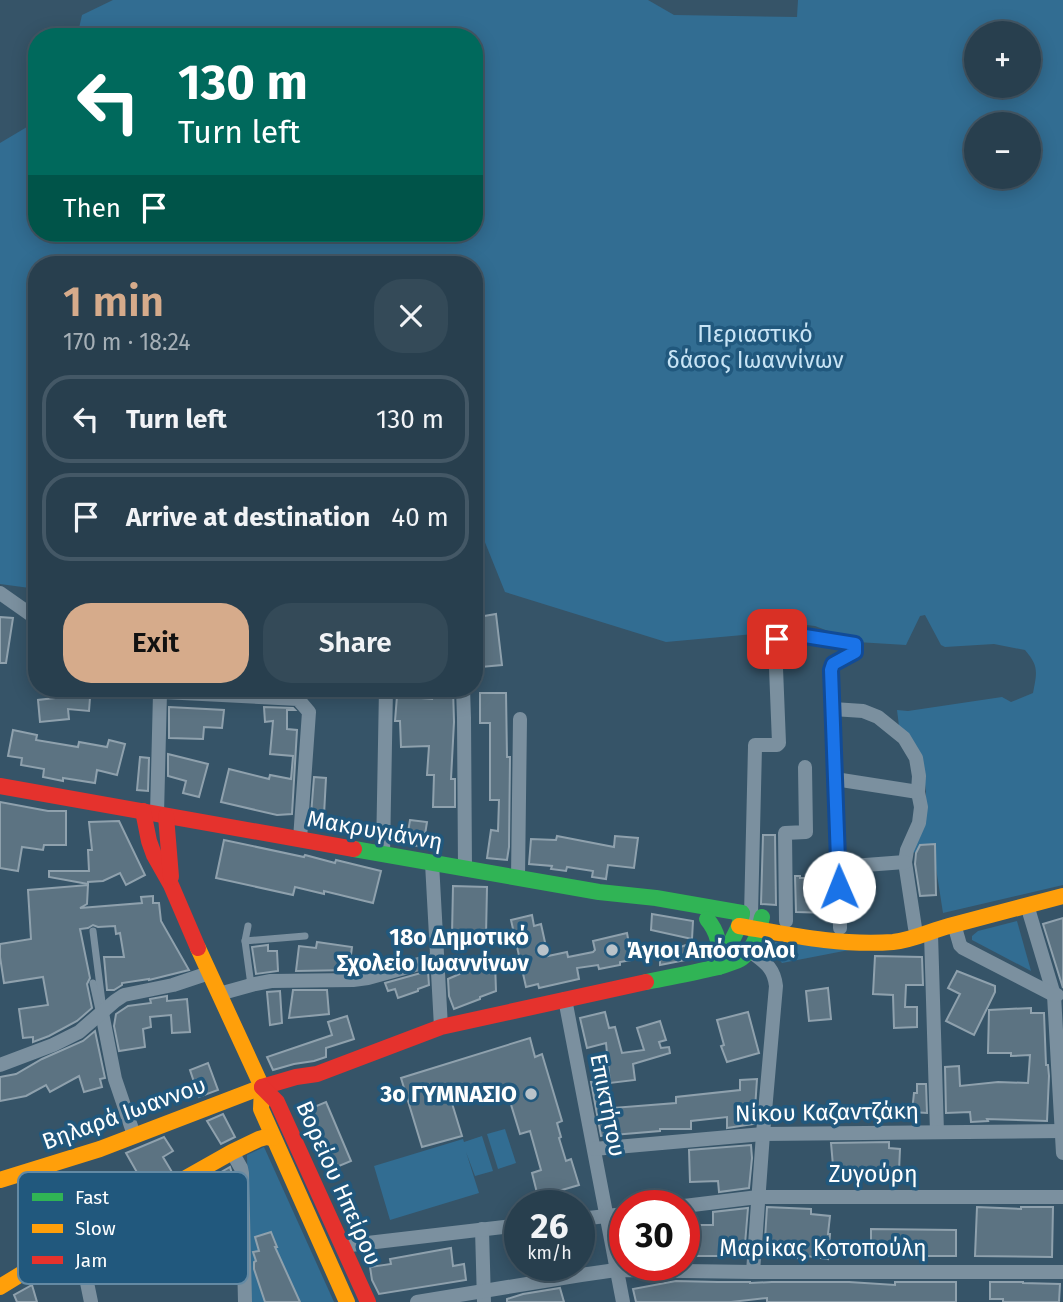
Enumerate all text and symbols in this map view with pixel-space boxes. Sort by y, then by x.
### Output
map controls [964,21,1041,189]
button: + [964,21,1041,98]
text: 130 m [178,53,308,112]
icon: left [63,56,154,147]
button: − [964,112,1041,189]
text: Turn left [178,113,300,151]
icon: arrive [135,189,173,227]
text: Then [63,193,121,224]
text: 1 min [63,277,164,327]
button: close [374,279,448,353]
park label: Περιαστικό δάσος Ιωαννίνων [666,320,844,374]
text: 170 m · 18:24 [63,328,190,356]
icon: left [67,400,105,438]
text: Turn left [126,404,227,435]
text: 130 m [376,404,444,435]
icon: arrive [67,498,105,536]
text: Arrive at destination [126,502,370,533]
text: 40 m [391,502,449,533]
button: Exit [63,603,249,683]
button: Share [263,603,448,683]
pin [747,609,807,669]
icon: arrive [758,620,796,658]
street label: Μακρυγιάννη [305,804,445,856]
position arrow [802,850,876,924]
place label: 18ο Δημοτικό Σχολείο Ιωαννίνων [337,923,529,977]
place label: Άγιοι Απόστολοι [626,936,795,964]
marker: 18ο Δημοτικό Σχολείο Ιωαννίνων [535,942,551,958]
marker: Άγιοι Απόστολοι [604,942,620,958]
street label: Επικτήτου [584,1051,632,1159]
street label: Βηλαρά Ιωαννου [38,1070,210,1156]
place label: 3ο ΓΥΜΝΑΣΙΟ [379,1080,517,1108]
marker: 3ο ΓΥΜΝΑΣΙΟ [523,1086,539,1102]
street label: Βορείου Ηπείρου [290,1096,388,1270]
street label: Νίκου Καζαντζάκη [735,1096,919,1128]
street label: Ζυγούρη [828,1160,918,1188]
legend [18,1172,248,1284]
text: Fast [75,1186,109,1209]
speed limit sign: 30 [609,1190,700,1281]
text: 26 [531,1205,568,1247]
text: Slow [75,1217,116,1240]
street label: Μαρίκας Κοτοπούλη [719,1234,927,1262]
text: km/h [527,1242,572,1264]
text: Jam [75,1249,107,1272]

